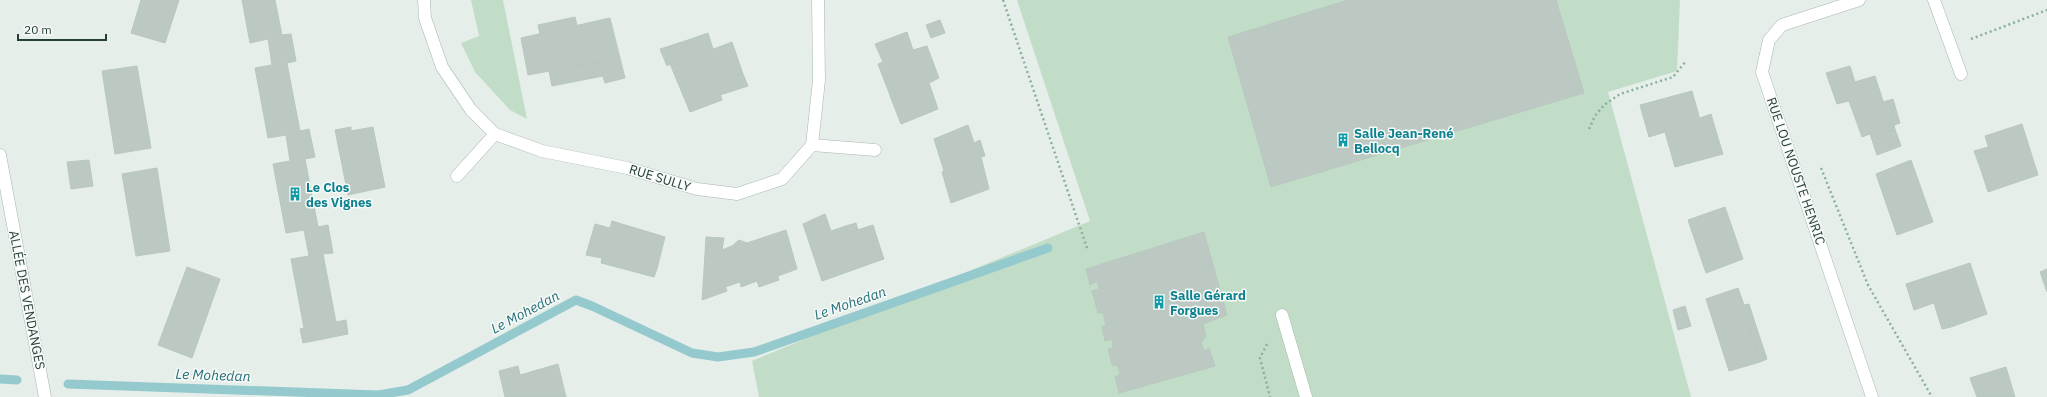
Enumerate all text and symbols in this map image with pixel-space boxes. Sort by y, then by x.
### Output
scale bar [18,16,106,42]
text: 20 m [24,22,52,37]
street label: RUE LOU NOUSTE HENRIC [1763,95,1829,247]
place label: Salle Jean-René Bellocq [1354,125,1454,157]
building icon: Salle Jean-René Bellocq [1335,132,1351,148]
street label: RUE SULLY [627,161,693,196]
place label: Le Clos des Vignes [306,179,372,211]
building icon: Le Clos des Vignes [287,186,303,202]
street label: ALLÉE DES VENDANGES [5,229,49,371]
water label: Le Mohedan [812,282,888,324]
water label: Le Mohedan [488,286,562,338]
place label: Salle Gérard Forgues [1170,287,1246,319]
building icon: Salle Gérard Forgues [1151,294,1167,310]
water label: Le Mohedan [175,365,251,385]

